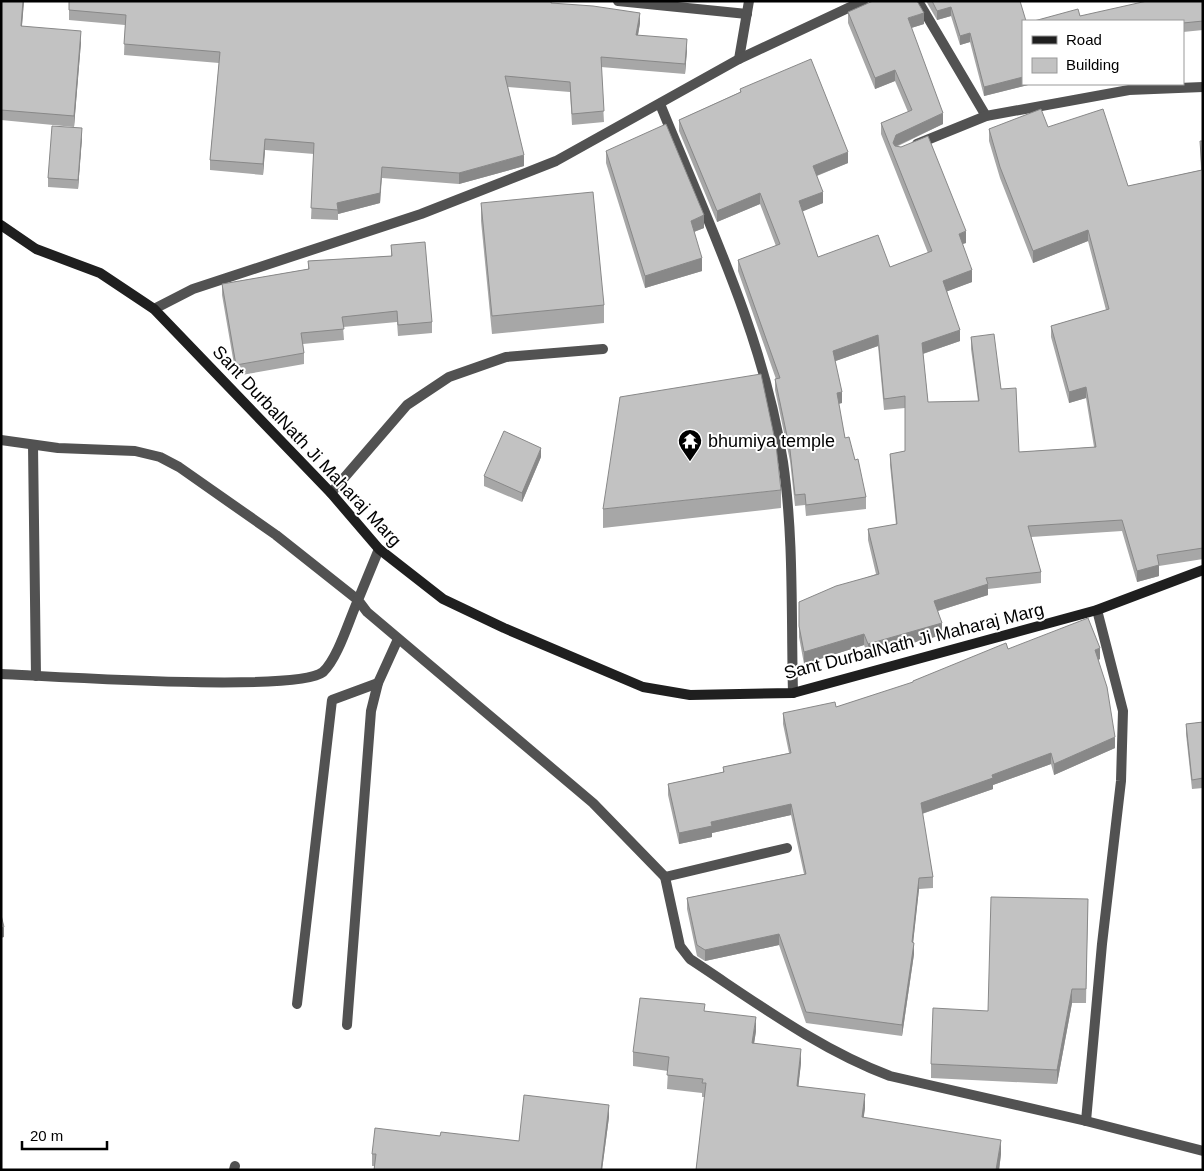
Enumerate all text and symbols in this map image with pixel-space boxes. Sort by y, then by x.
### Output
legend [1022,20,1184,85]
text: Road [1066,31,1102,48]
text: Building [1066,56,1119,73]
street label: Sant DurbalNath Ji Maharaj Marg [209,341,405,551]
temple icon: bhumiya temple [677,428,703,462]
place label: bhumiya temple [708,431,835,451]
street label: Sant DurbalNath Ji Maharaj Marg [782,599,1046,683]
scale bar [22,1118,108,1150]
text: 20 m [30,1127,63,1144]

